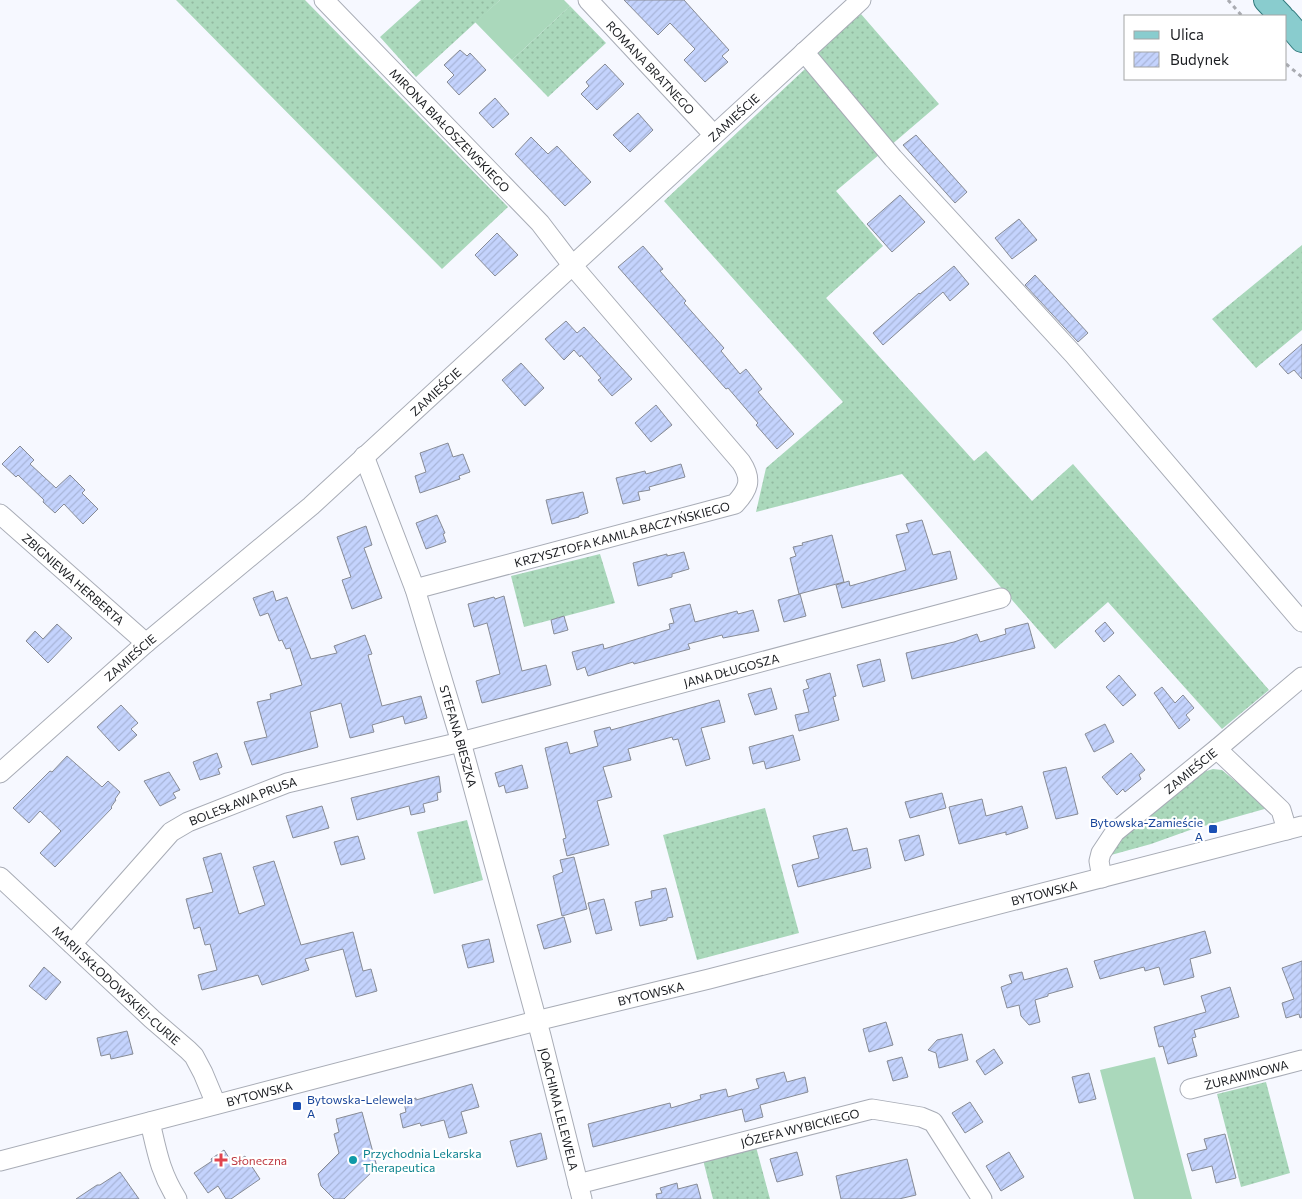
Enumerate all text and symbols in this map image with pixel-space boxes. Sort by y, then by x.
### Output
legend [1124,15,1287,80]
street label: ROMANA BRATNEGO [604,18,698,117]
text: Ulica [1170,25,1204,43]
text: Budynek [1170,50,1229,68]
street label: MIRONA BIAŁOSZEWSKIEGO [387,65,513,195]
street label: ZAMIEŚCIE [705,90,762,144]
street label: ZAMIEŚCIE [407,365,464,418]
street label: KRZYSZTOFA KAMILA BACZYŃSKIEGO [513,498,731,570]
street label: ZBIGNIEWA HERBERTA [20,530,127,628]
street label: ZAMIEŚCIE [101,631,159,684]
street label: JANA DŁUGOSZA [682,651,780,690]
street label: STEFANA BIESZKA [437,683,480,789]
street label: ZAMIEŚCIE [1161,745,1220,796]
street label: BOLESŁAWA PRUSA [187,774,298,828]
place label: Bytowska-Zamieście A [1090,815,1203,843]
marker: Bytowska-Zamieście A [1207,823,1219,835]
street label: BYTOWSKA [1010,877,1079,908]
street label: MARII SKŁODOWSKIEJ-CURIE [50,923,183,1047]
street label: BYTOWSKA [616,978,685,1008]
street label: JOACHIMA LELEWELA [536,1046,581,1172]
street label: ŻURAWINOWA [1203,1057,1290,1092]
street label: BYTOWSKA [225,1078,294,1109]
place label: Bytowska-Lelewela A [307,1092,413,1120]
marker: Bytowska-Lelewela A [291,1100,303,1112]
street label: JÓZEFA WYBICKIEGO [739,1106,861,1150]
place label: Przychodnia Lekarska Therapeutica [363,1146,482,1174]
place label: Słoneczna [231,1153,287,1167]
marker: Słoneczna [215,1154,227,1166]
marker: Przychodnia Lekarska Therapeutica [347,1154,359,1166]

